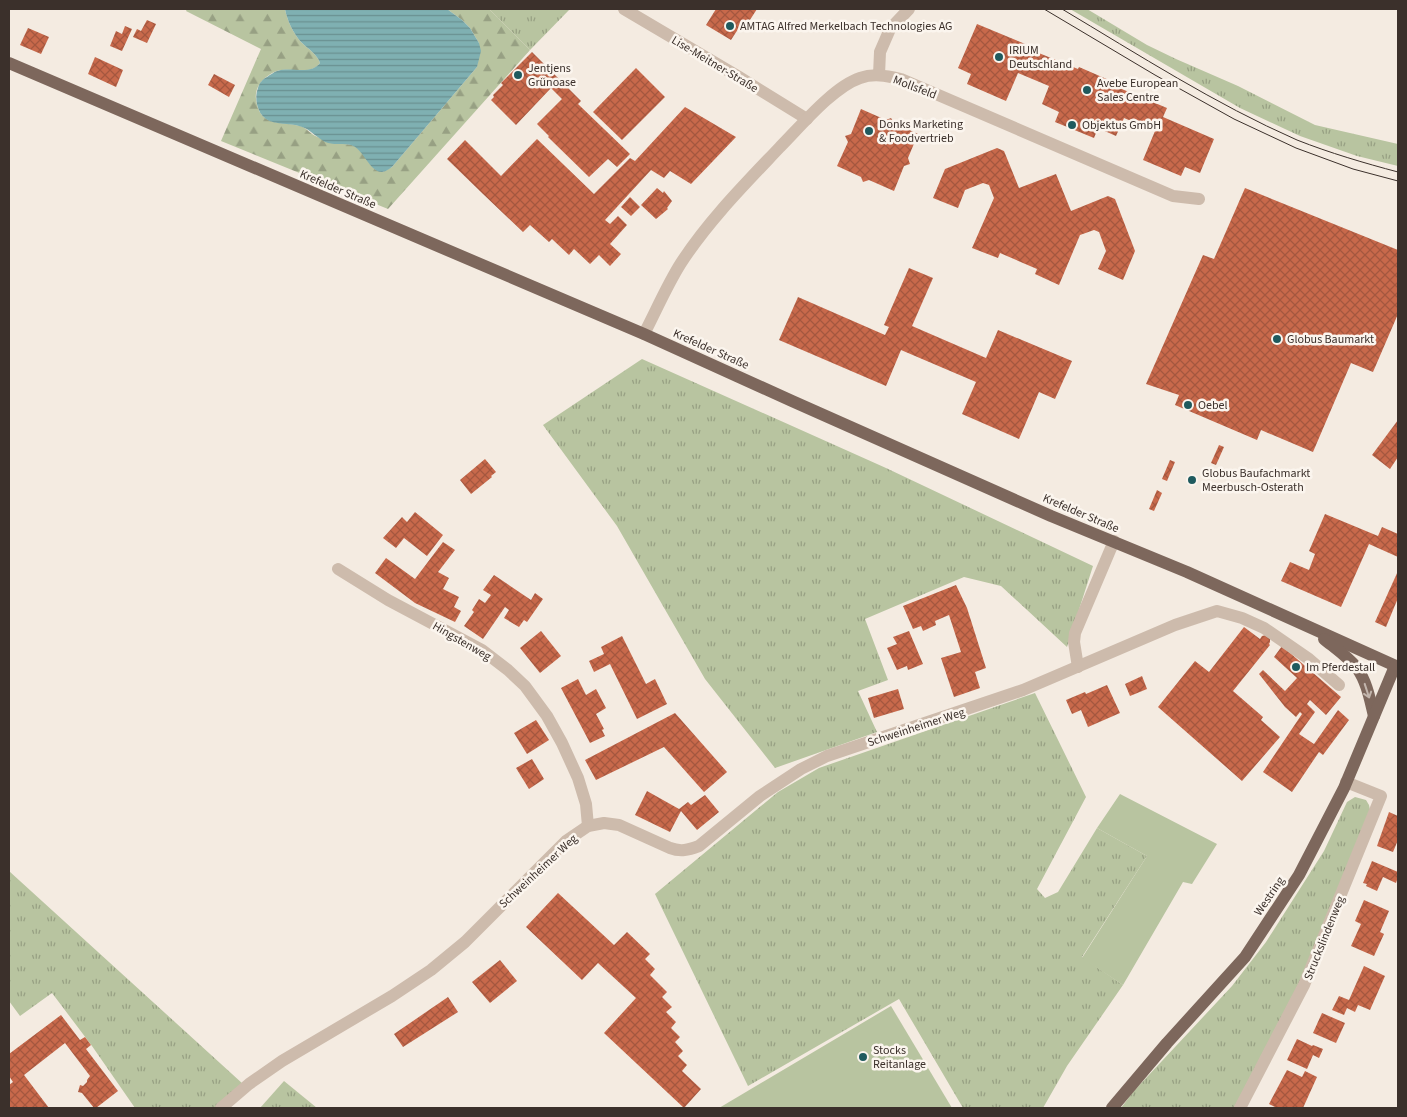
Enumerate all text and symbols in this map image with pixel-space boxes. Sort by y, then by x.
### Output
place label: AMTAG Alfred Merkelbach Technologies AG [740,18,952,35]
marker: AMTAG Alfred Merkelbach Technologies AG [724,20,736,32]
street label: Lise-Meitner-Straße [668,32,761,97]
place label: IRIUM Deutschland [1009,42,1072,73]
marker: IRIUM Deutschland [993,51,1005,63]
place label: Jentjens Grünoase [528,60,576,91]
marker: Jentjens Grünoase [512,69,524,81]
street label: Mollsfeld [891,71,939,104]
place label: Avebe European Sales Centre [1097,75,1178,106]
marker: Avebe European Sales Centre [1081,84,1093,96]
place label: Donks Marketing & Foodvertrieb [879,116,963,147]
place label: Objektus GmbH [1082,117,1161,134]
marker: Objektus GmbH [1066,119,1078,131]
marker: Donks Marketing & Foodvertrieb [863,125,875,137]
street label: Krefelder Straße [297,166,379,213]
street label: Krefelder Straße [670,325,752,374]
place label: Globus Baumarkt [1287,331,1374,348]
marker: Globus Baumarkt [1271,333,1283,345]
place label: Oebel [1198,397,1228,414]
marker: Oebel [1182,399,1194,411]
place label: Globus Baufachmarkt Meerbusch-Osterath [1202,465,1310,496]
marker: Globus Baufachmarkt Meerbusch-Osterath [1186,474,1198,486]
street label: Krefelder Straße [1040,490,1122,537]
street label: Hingstenweg [429,618,494,665]
place label: Im Pferdestall [1306,659,1375,676]
marker: Im Pferdestall [1290,661,1302,673]
one-way arrow [1363,682,1372,698]
street label: Schweinheimer Weg [865,704,967,751]
street label: Schweinheimer Weg [495,830,581,912]
street label: Westring [1250,873,1289,919]
street label: Struckslindenweg [1300,893,1349,983]
place label: Stocks Reitanlage [873,1042,926,1073]
marker: Stocks Reitanlage [857,1051,869,1063]

